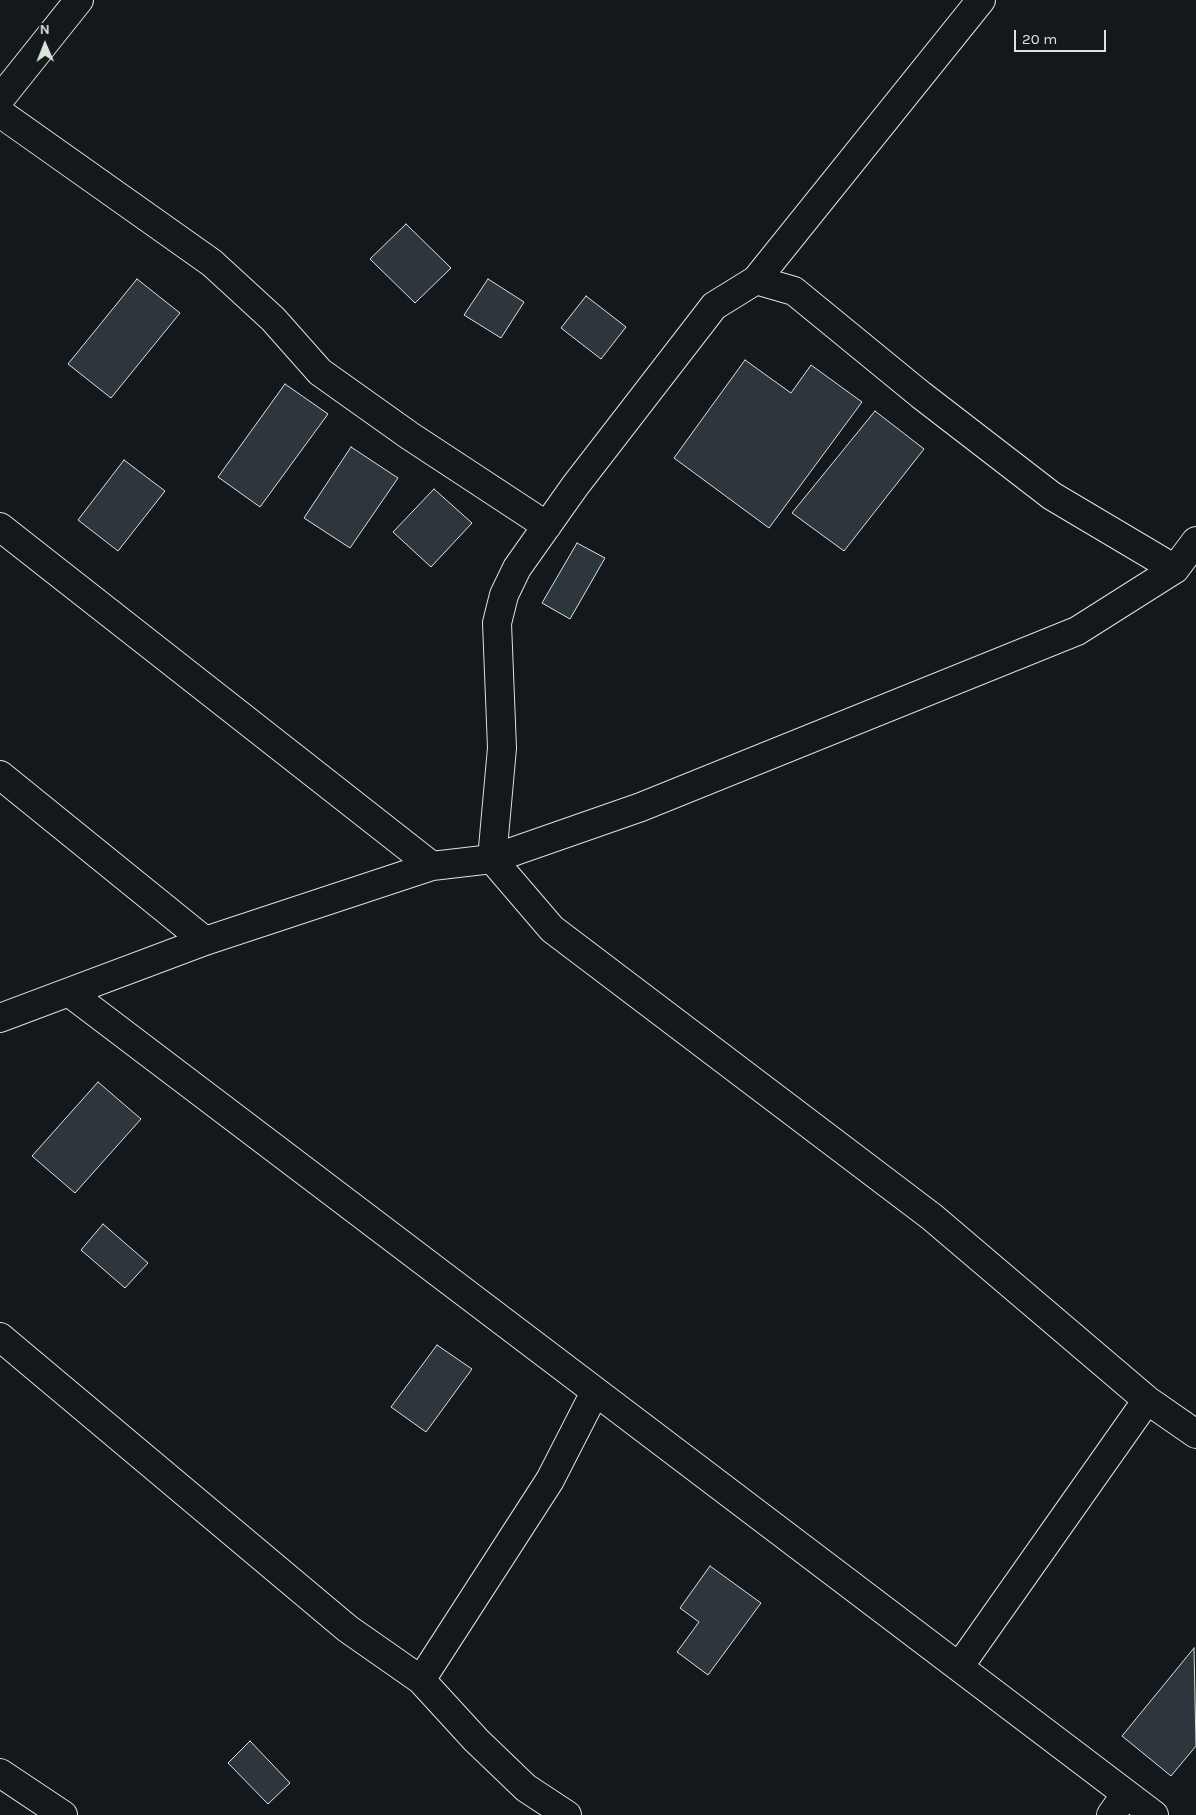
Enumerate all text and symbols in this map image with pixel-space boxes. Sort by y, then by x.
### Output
north arrow [20,20,70,70]
scale bar [1016,20,1108,52]
text: N [40,21,50,38]
text: 20 m [1022,30,1057,48]

